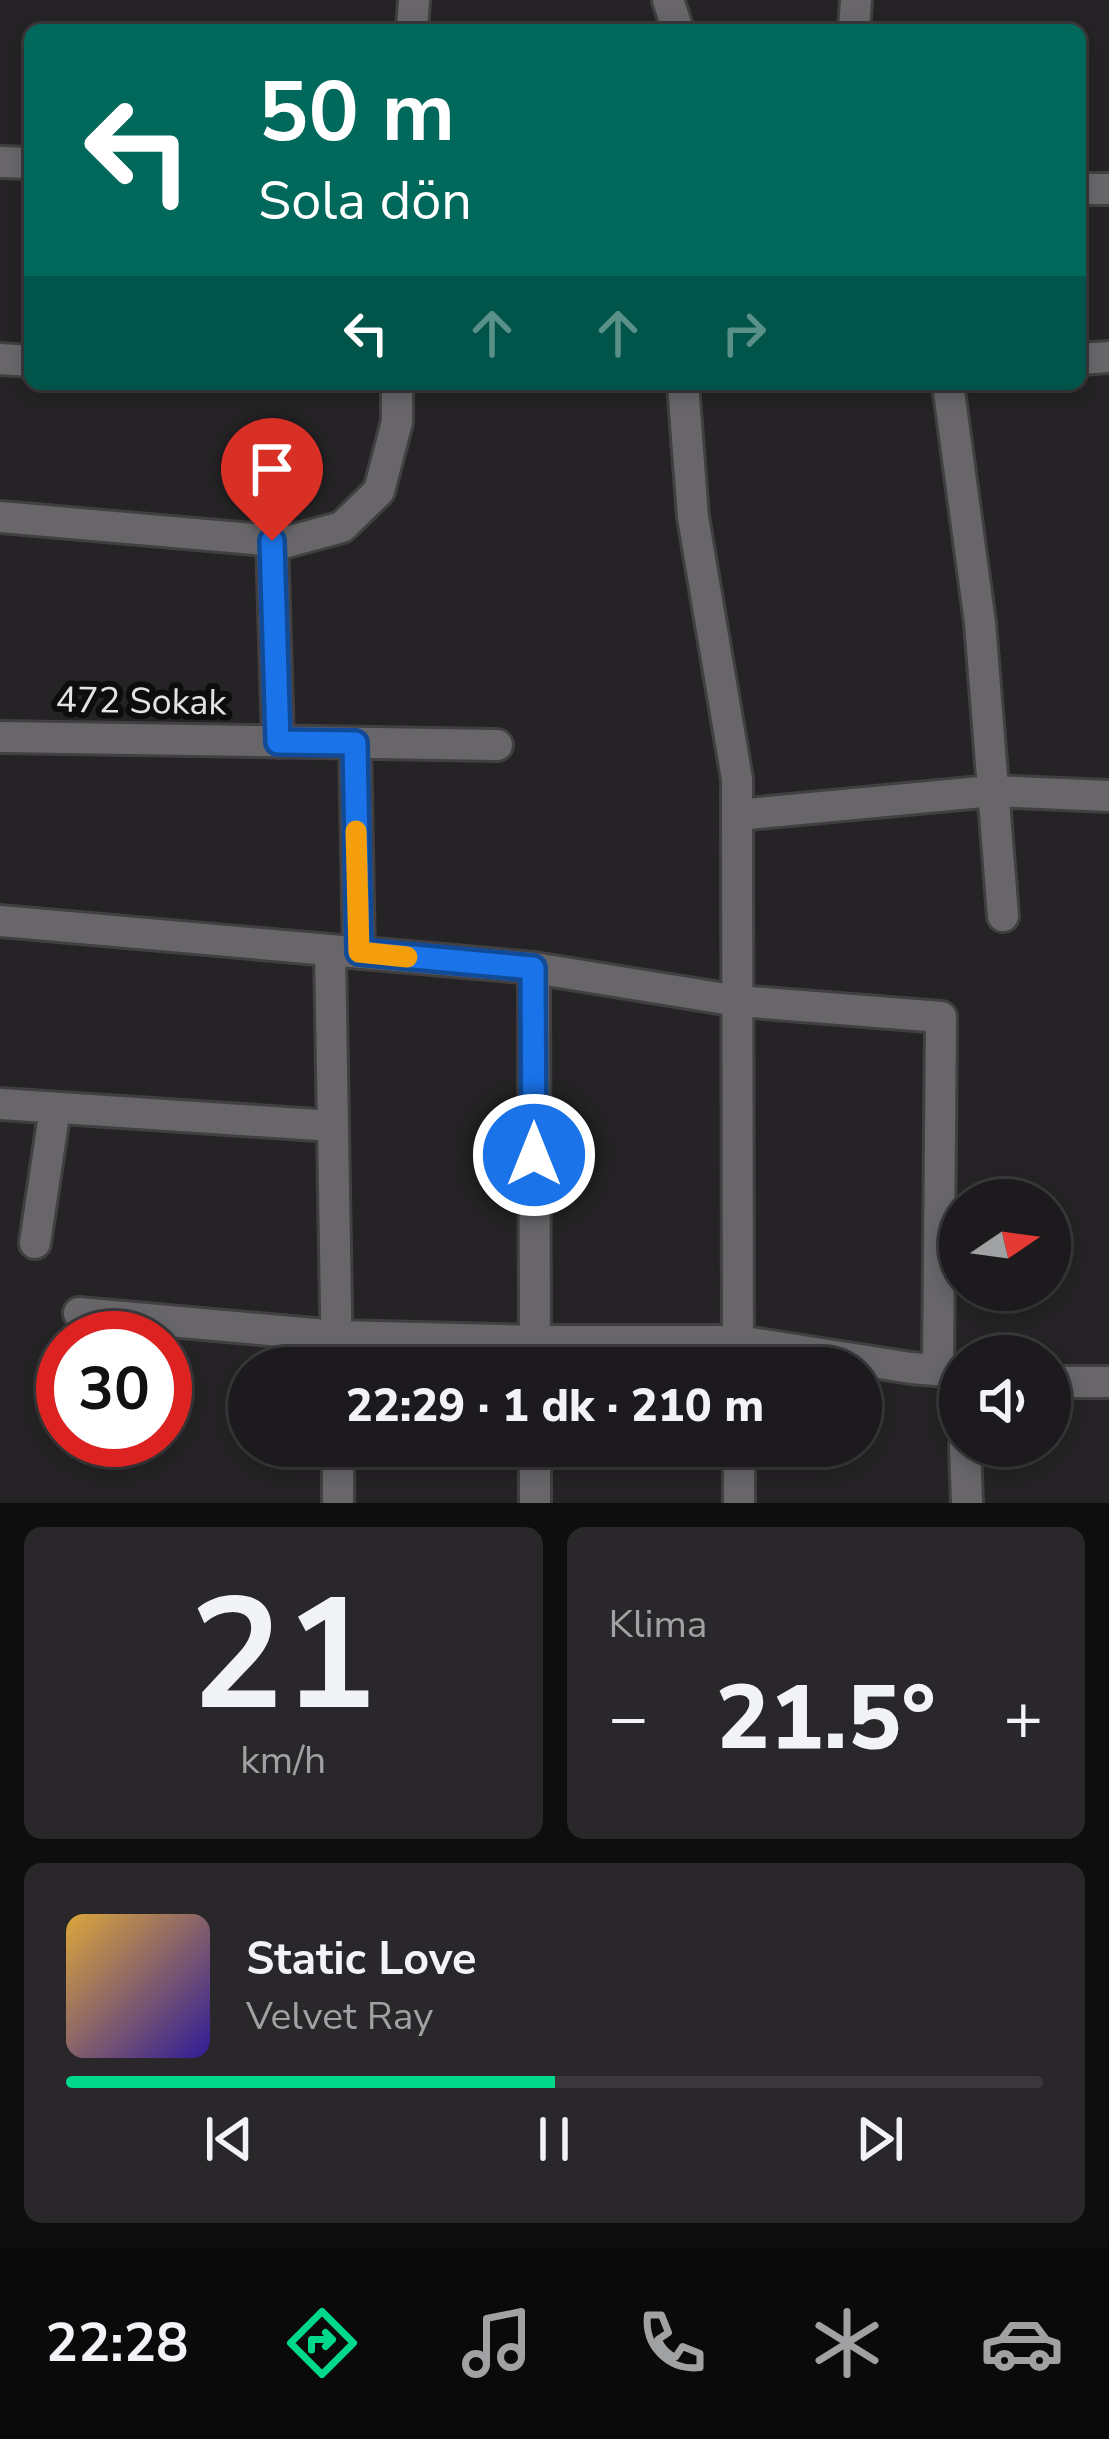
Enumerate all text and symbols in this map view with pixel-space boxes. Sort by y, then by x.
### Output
text: 50 m [258,55,455,170]
icon: left [60,72,216,228]
text: Sola dön [258,164,472,238]
icon: left [333,300,399,366]
icon: ahead [459,300,525,366]
icon: ahead [585,300,651,366]
icon: right [711,300,777,366]
pin [221,418,323,541]
icon: arrive [239,436,305,502]
street label: 472 Sokak [55,676,228,728]
position arrow [471,1092,597,1218]
north arrow [939,1179,1071,1311]
map controls [939,1179,1071,1467]
speed limit sign: 30 [36,1311,192,1467]
button: sound [939,1335,1071,1467]
text: 22:29 · 1 dk · 210 m [346,1376,764,1437]
text: 21 [190,1549,377,1762]
text: Klima [609,1598,708,1651]
text: 21.5° [716,1657,936,1780]
text: − [609,1673,648,1763]
text: + [1003,1673,1043,1763]
text: km/h [240,1734,326,1787]
text: Static Love [246,1929,476,1990]
text: Velvet Ray [246,1990,433,2043]
icon: previous [196,2106,262,2172]
icon: pause [521,2106,587,2172]
icon: next [847,2106,913,2172]
icon: directions [280,2301,364,2385]
icon: music [455,2301,539,2385]
icon: phone [630,2301,714,2385]
icon: climate [805,2301,889,2385]
icon: car [980,2301,1064,2385]
text: 22:28 [46,2306,189,2380]

